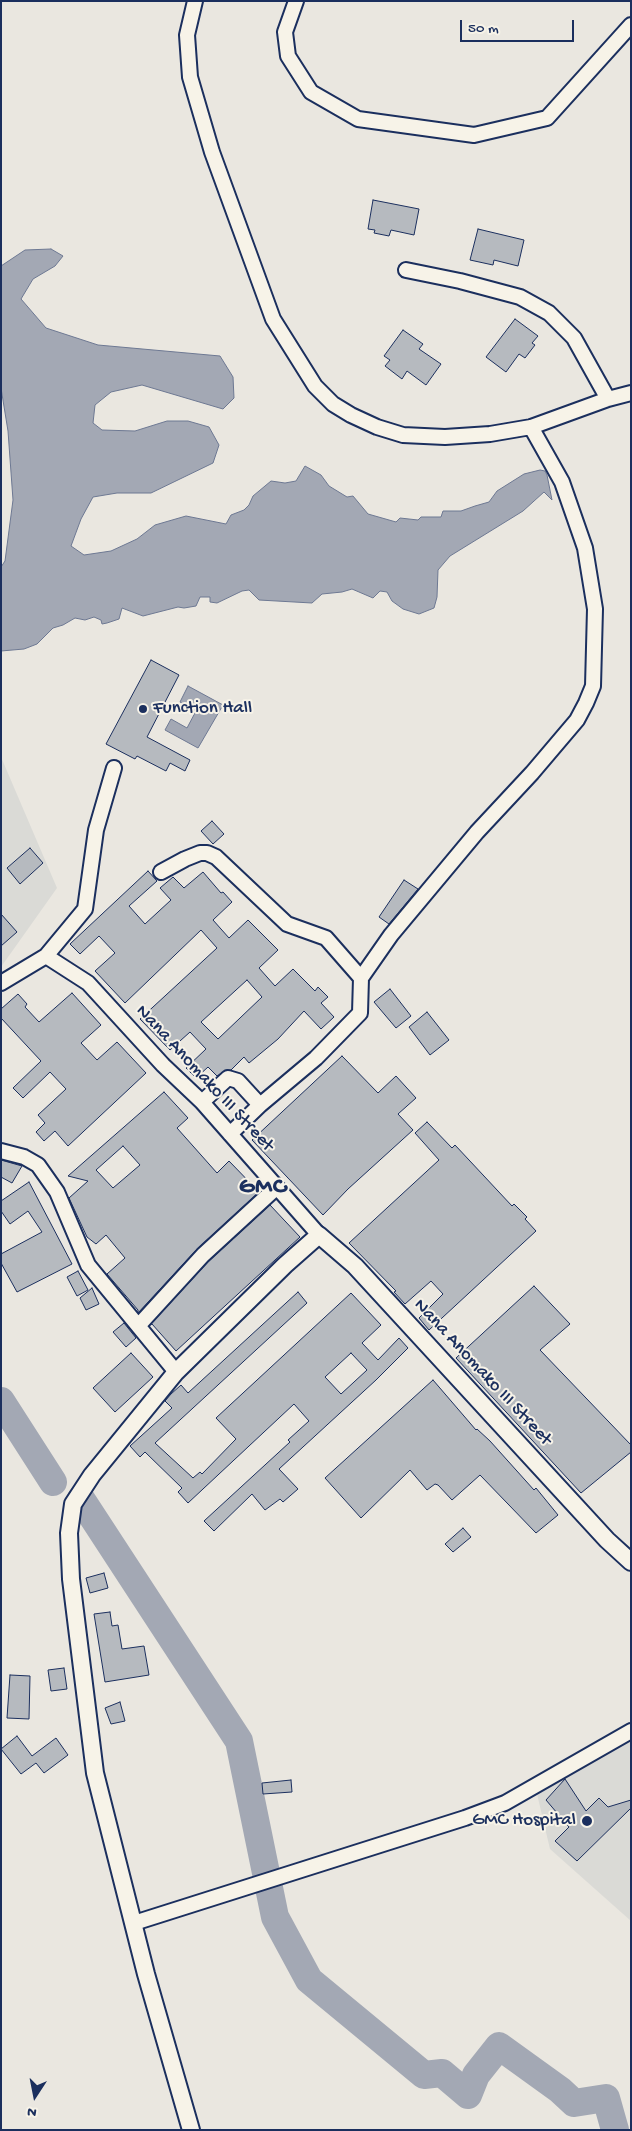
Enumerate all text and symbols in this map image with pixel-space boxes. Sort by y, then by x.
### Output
scale bar [462,10,576,42]
text: 50 m [468,20,499,38]
place label: Function Hall [153,698,252,720]
marker: Function Hall [137,703,149,715]
street label: Nana Anomako III Street [130,1001,278,1157]
district label: GMC [239,1174,287,1202]
street label: Nana Anomako III Street [408,1295,556,1451]
place label: GMC Hospital [472,1810,576,1832]
marker: GMC Hospital [580,1814,594,1828]
north arrow [10,2071,60,2121]
text: N [26,2102,38,2120]

